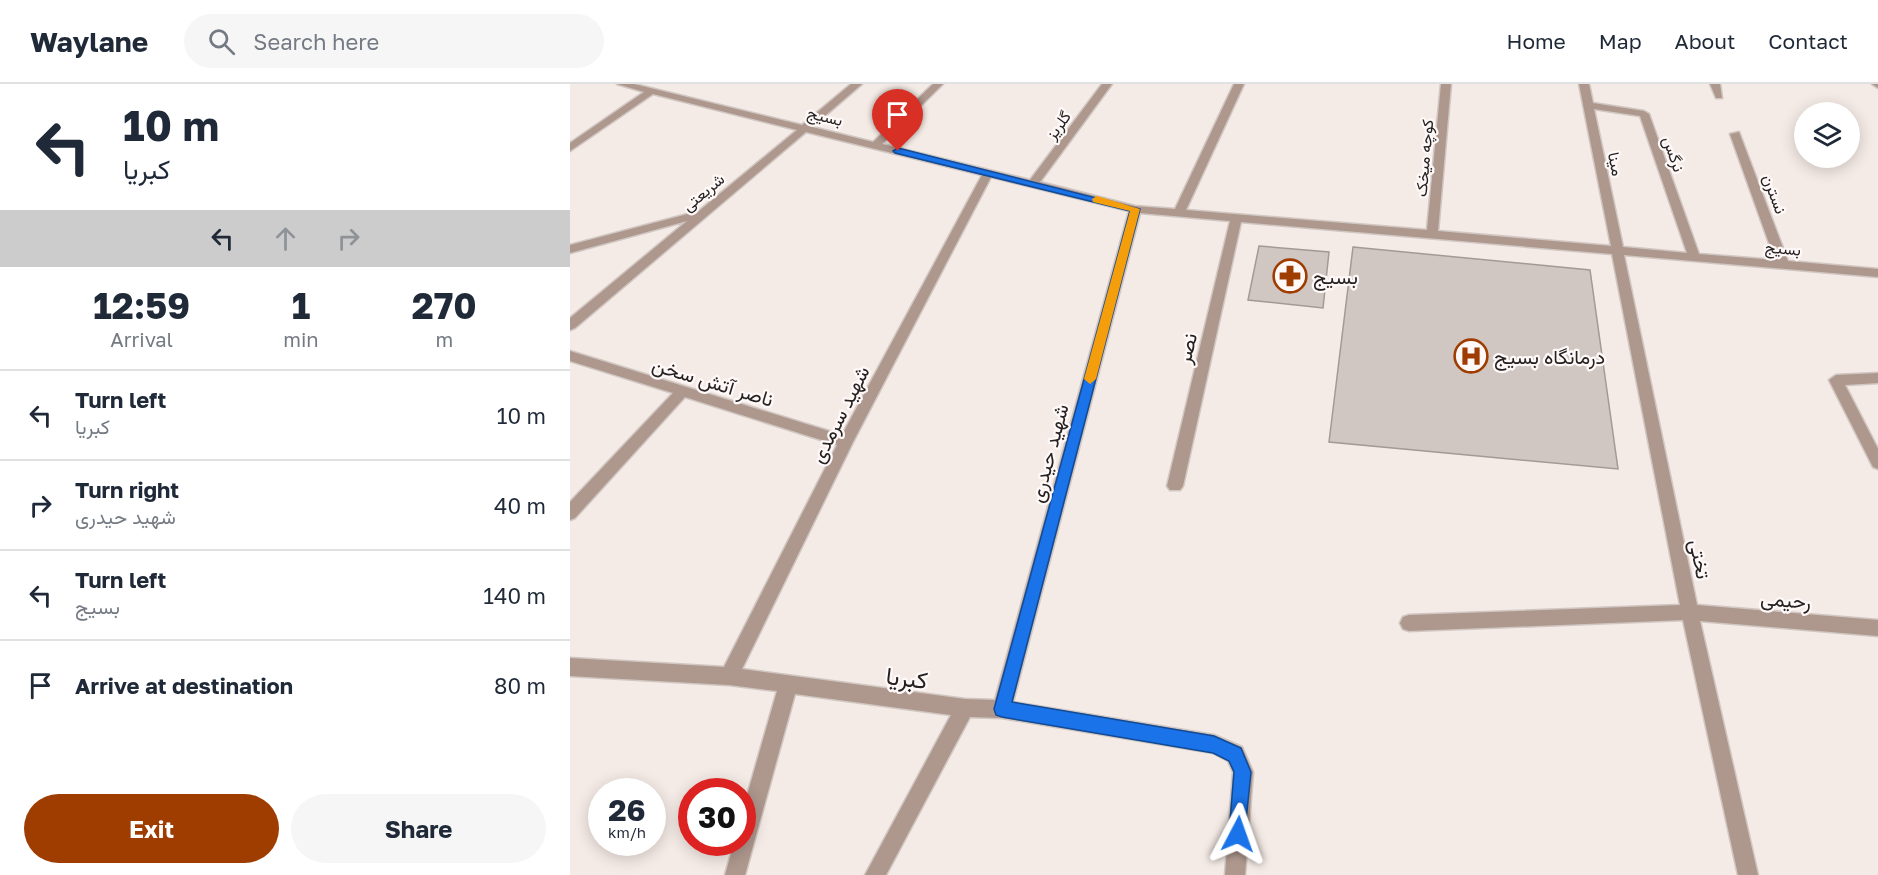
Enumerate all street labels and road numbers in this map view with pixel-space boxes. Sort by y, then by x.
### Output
street label: بسیج [805,102,845,132]
street label: گلریز [1040,107,1076,144]
street label: کوچه میخک [1411,118,1439,198]
street label: نرگس [1658,134,1689,175]
street label: مینا [1604,150,1628,178]
street label: شریعتی [678,169,729,216]
street label: نسترن [1758,172,1791,217]
street label: بسیج [1764,236,1802,262]
street label: نصر [1171,330,1203,367]
street label: ناصر آتش سخن [649,351,776,413]
street label: شهید سرمدی [804,361,876,468]
street label: شهید حیدری [1023,401,1075,505]
street label: تختی [1684,537,1717,581]
street label: رحیمی [1760,585,1812,615]
street label: کبریا [884,660,930,696]

